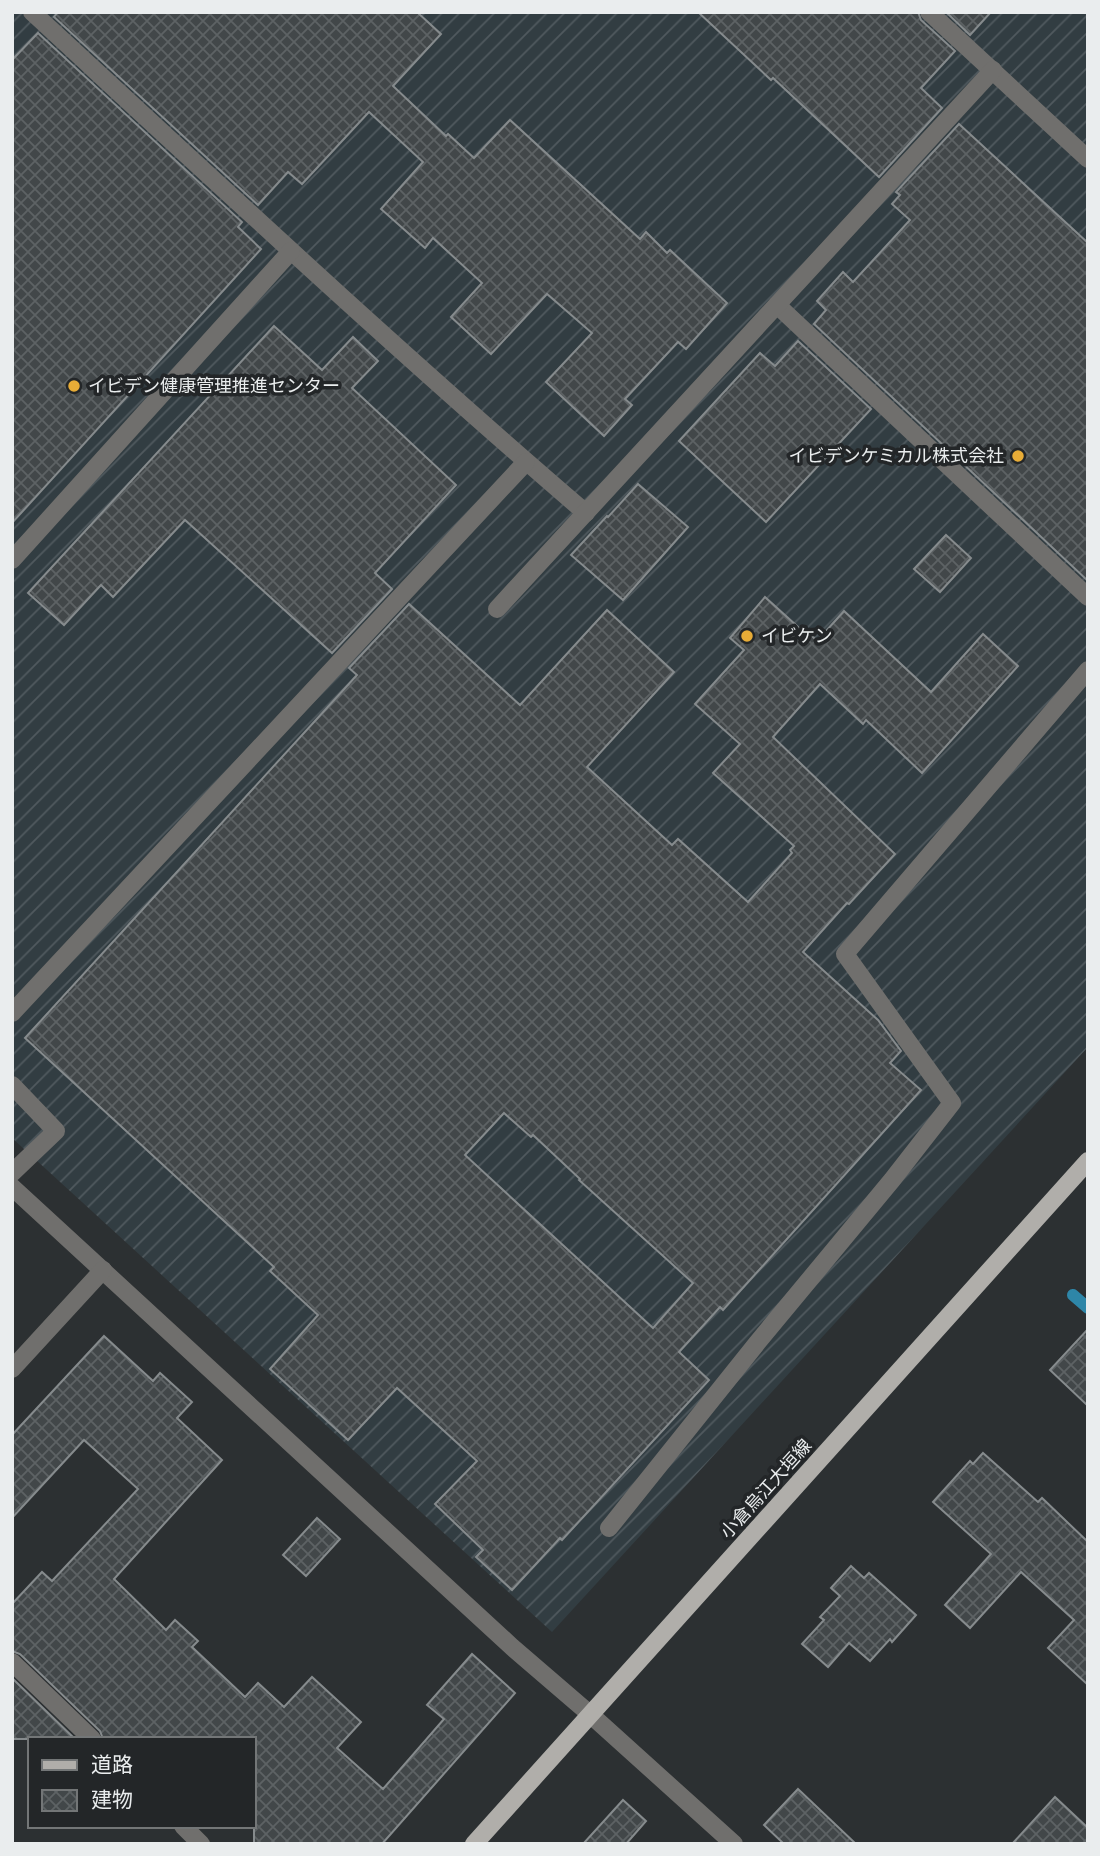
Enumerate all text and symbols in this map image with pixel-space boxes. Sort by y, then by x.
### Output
place label: イビデン健康管理推進センター [88,375,340,397]
marker: イビデン健康管理推進センター [66,378,82,394]
place label: イビデンケミカル株式会社 [789,445,1004,467]
marker: イビデンケミカル株式会社 [1010,448,1026,464]
place label: イビケン [761,625,832,647]
marker: イビケン [739,628,755,644]
street label: 小倉烏江大垣線 [716,1435,816,1543]
legend [28,1737,256,1828]
text: 道路 [91,1752,133,1777]
text: 建物 [91,1787,133,1812]

